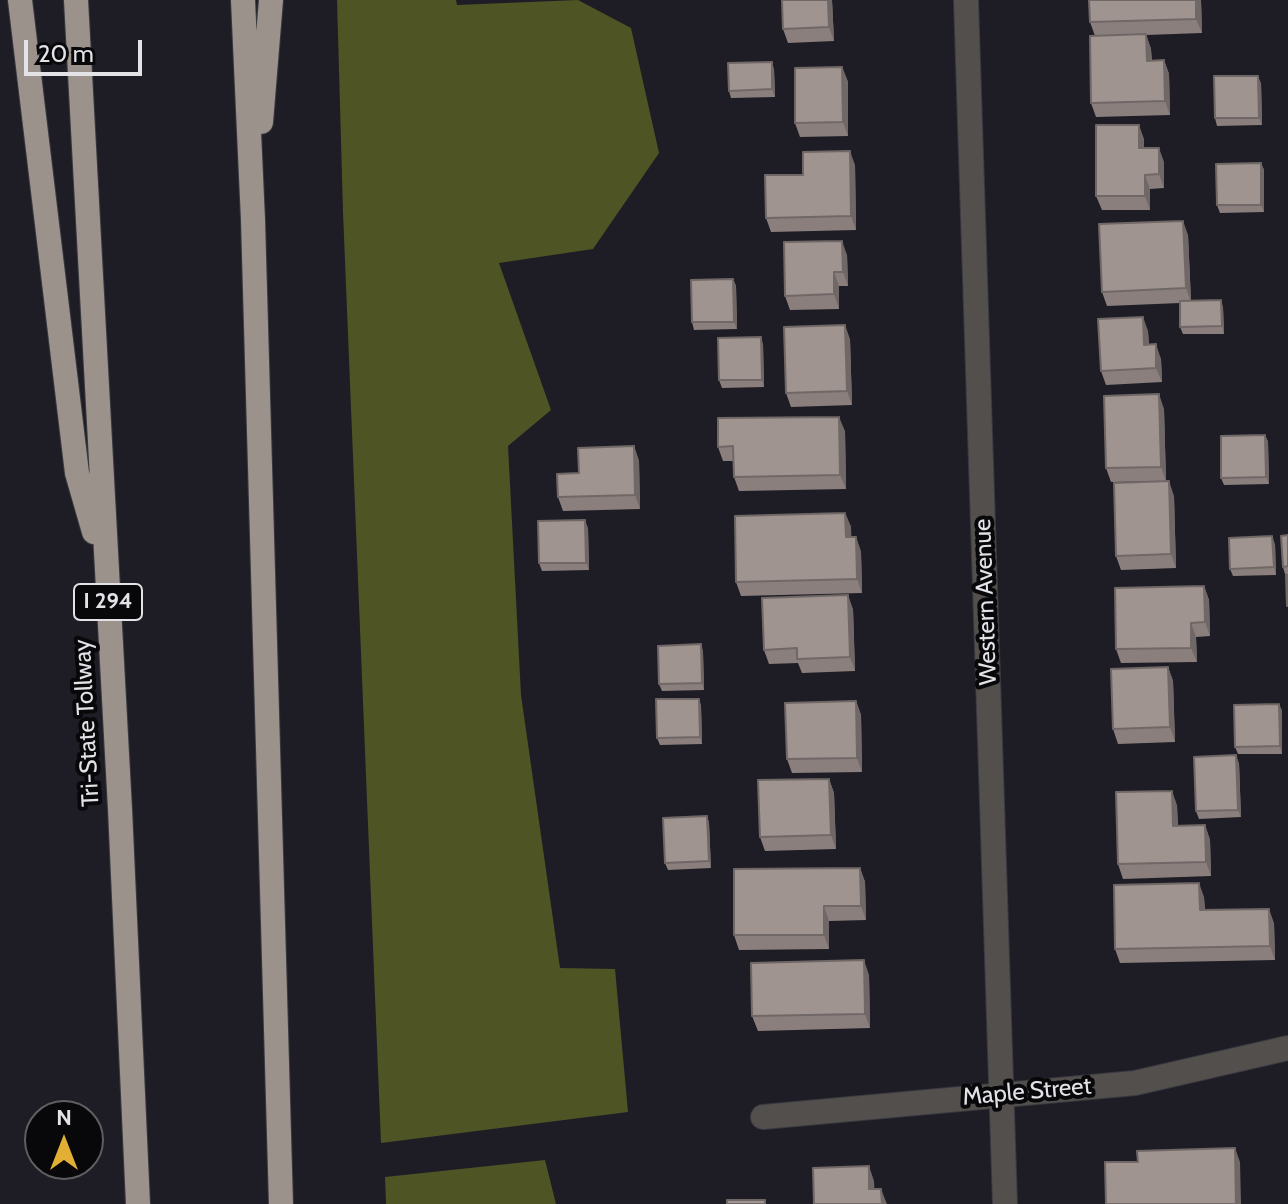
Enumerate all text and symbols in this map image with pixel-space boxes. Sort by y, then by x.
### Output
scale bar [28,24,146,74]
text: 20 m [38,39,94,68]
street label: Western Avenue [969,518,1003,686]
road number: I 294 [74,584,142,620]
street label: Tri-State Tollway [68,639,106,807]
street label: Maple Street [961,1072,1093,1112]
north arrow [24,1100,104,1180]
text: N [56,1104,72,1131]

